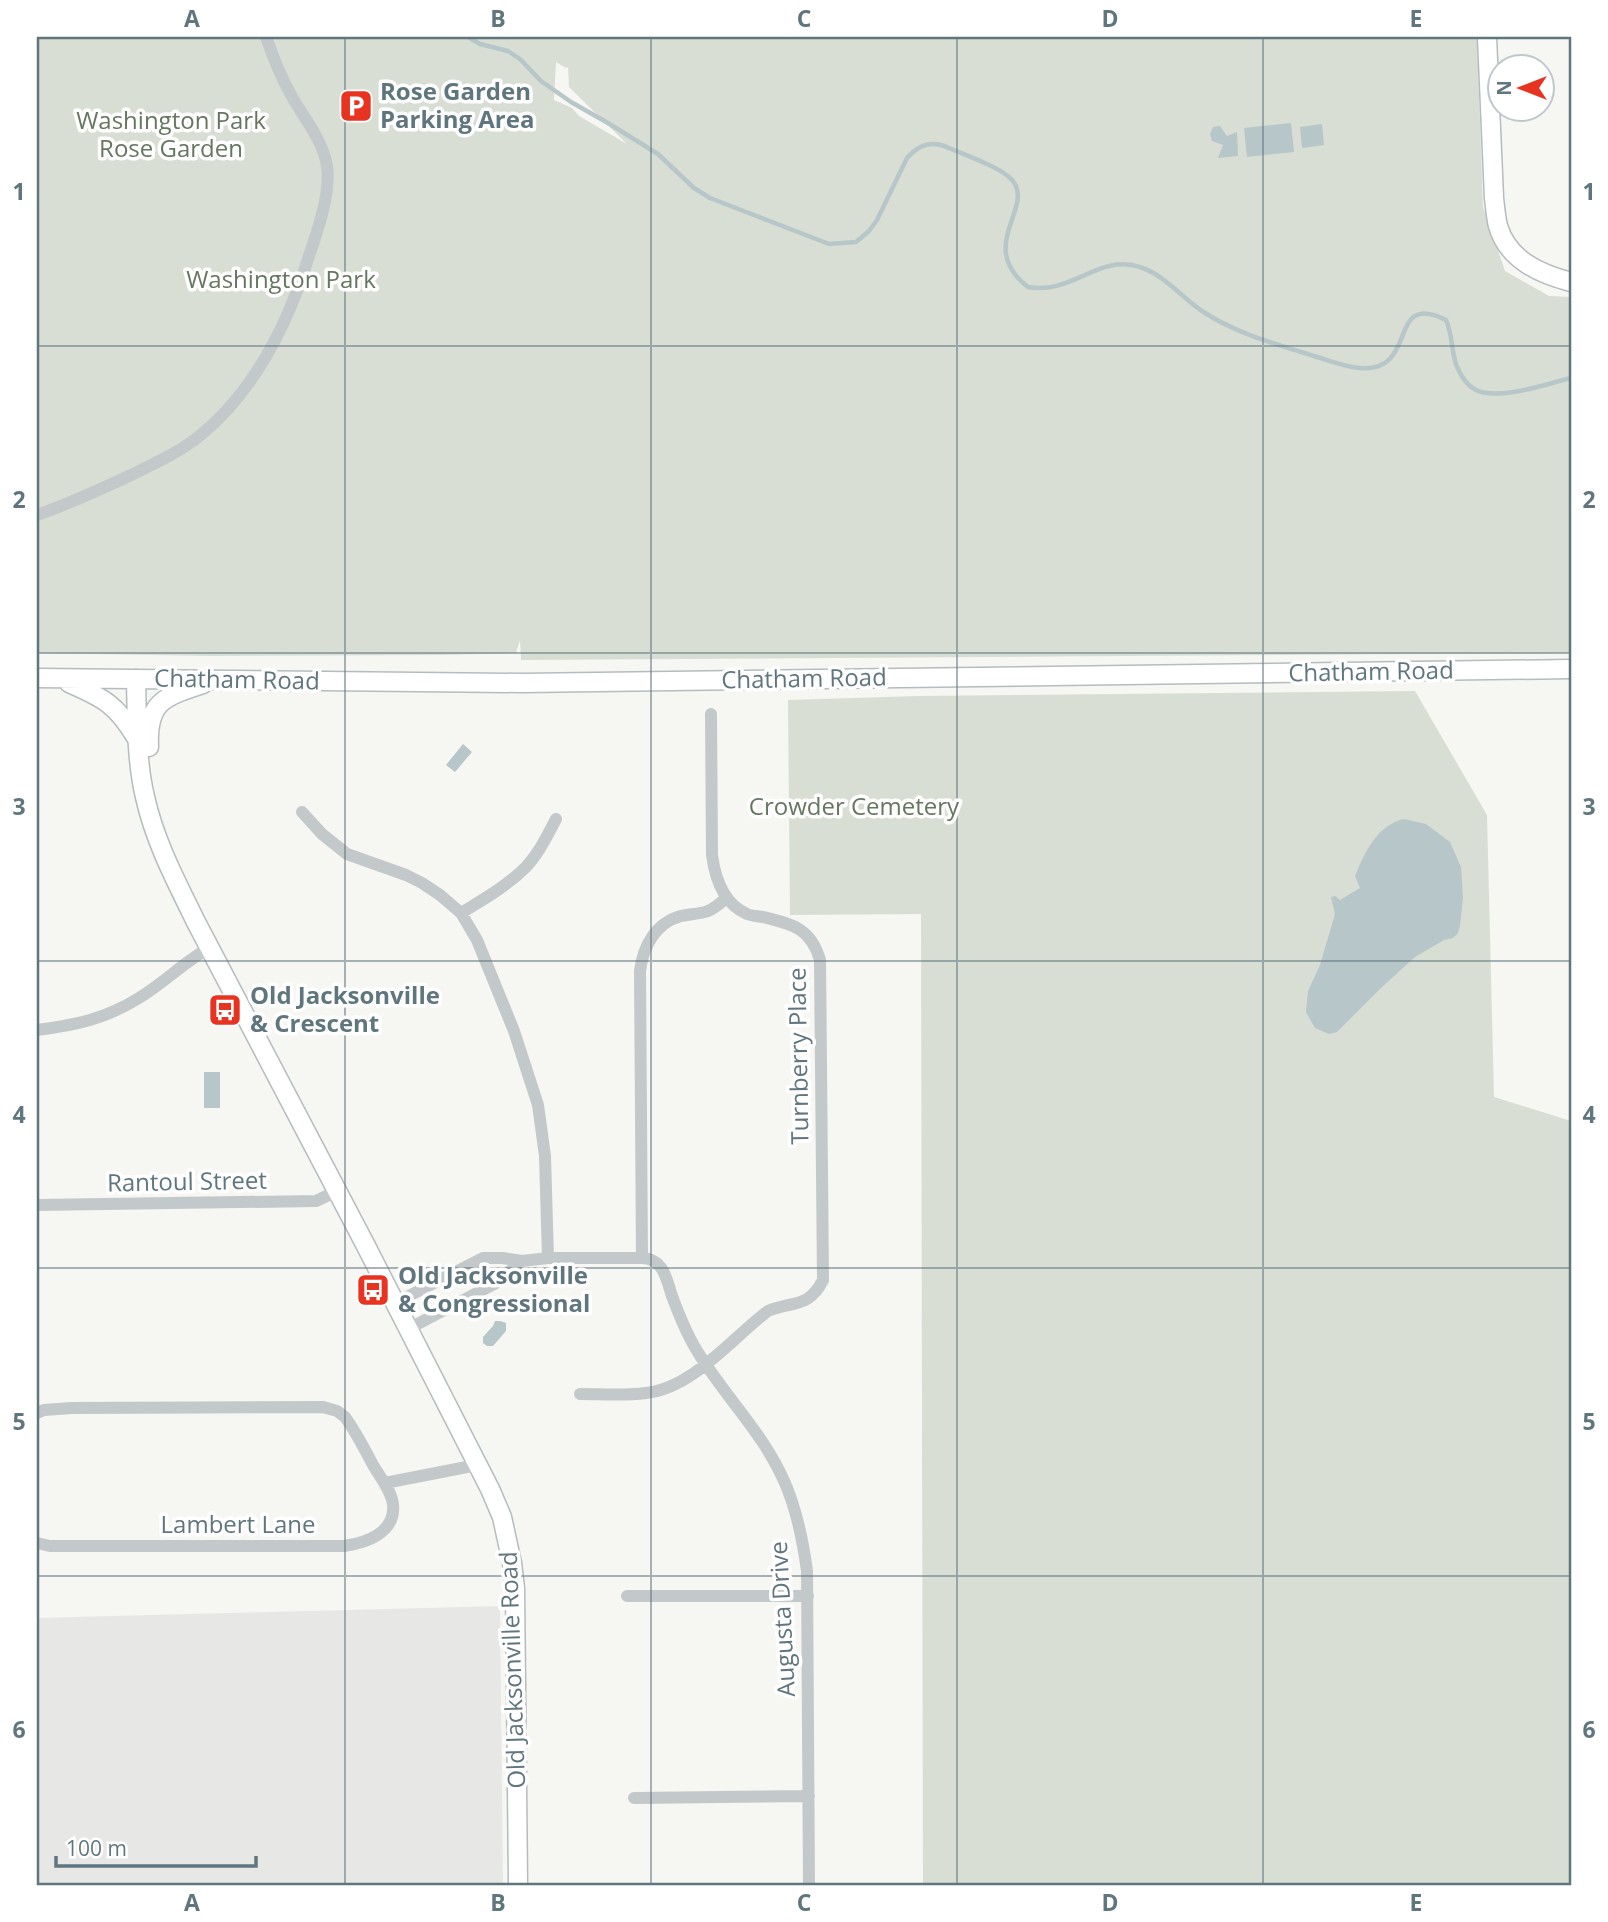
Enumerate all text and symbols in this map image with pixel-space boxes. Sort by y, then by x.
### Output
text: A [184,2,200,34]
text: B [490,2,506,34]
text: C [797,2,811,34]
text: D [1101,2,1119,34]
text: E [1410,2,1422,34]
north arrow [1486,52,1556,122]
place label: Rose Garden Parking Area [380,74,534,135]
text: N [1491,80,1517,96]
parking icon: Rose Garden Parking Area [337,87,375,125]
park label: Washington Park Rose Garden [76,103,266,164]
text: 1 [12,175,26,207]
text: 1 [1582,175,1596,207]
park label: Washington Park [186,262,376,295]
text: 2 [12,483,26,515]
text: 2 [1582,483,1596,515]
street label: Chatham Road [1288,653,1454,688]
street label: Chatham Road [721,660,887,695]
street label: Chatham Road [154,661,320,696]
park label: Crowder Cemetery [749,789,960,822]
text: 3 [12,790,26,822]
text: 3 [1582,790,1596,822]
street label: Turnberry Place [779,967,816,1145]
place label: Old Jacksonville & Crescent [250,978,440,1039]
bus stop icon: Old Jacksonville & Crescent [206,991,244,1029]
text: 4 [12,1098,26,1130]
text: 4 [1582,1098,1596,1130]
street label: Rantoul Street [107,1163,267,1198]
place label: Old Jacksonville & Congressional [398,1258,590,1319]
bus stop icon: Old Jacksonville & Congressional [354,1271,392,1309]
text: 5 [12,1405,26,1437]
text: 5 [1582,1405,1596,1437]
street label: Lambert Lane [161,1507,315,1540]
street label: Augusta Drive [761,1540,802,1698]
street label: Old Jacksonville Road [491,1551,532,1789]
text: 6 [12,1713,26,1745]
text: 6 [1582,1713,1596,1745]
scale bar [56,1824,256,1868]
text: 100 m [66,1834,127,1862]
text: A [184,1886,200,1918]
text: B [490,1886,506,1918]
text: C [797,1886,811,1918]
text: D [1101,1886,1119,1918]
text: E [1410,1886,1422,1918]

